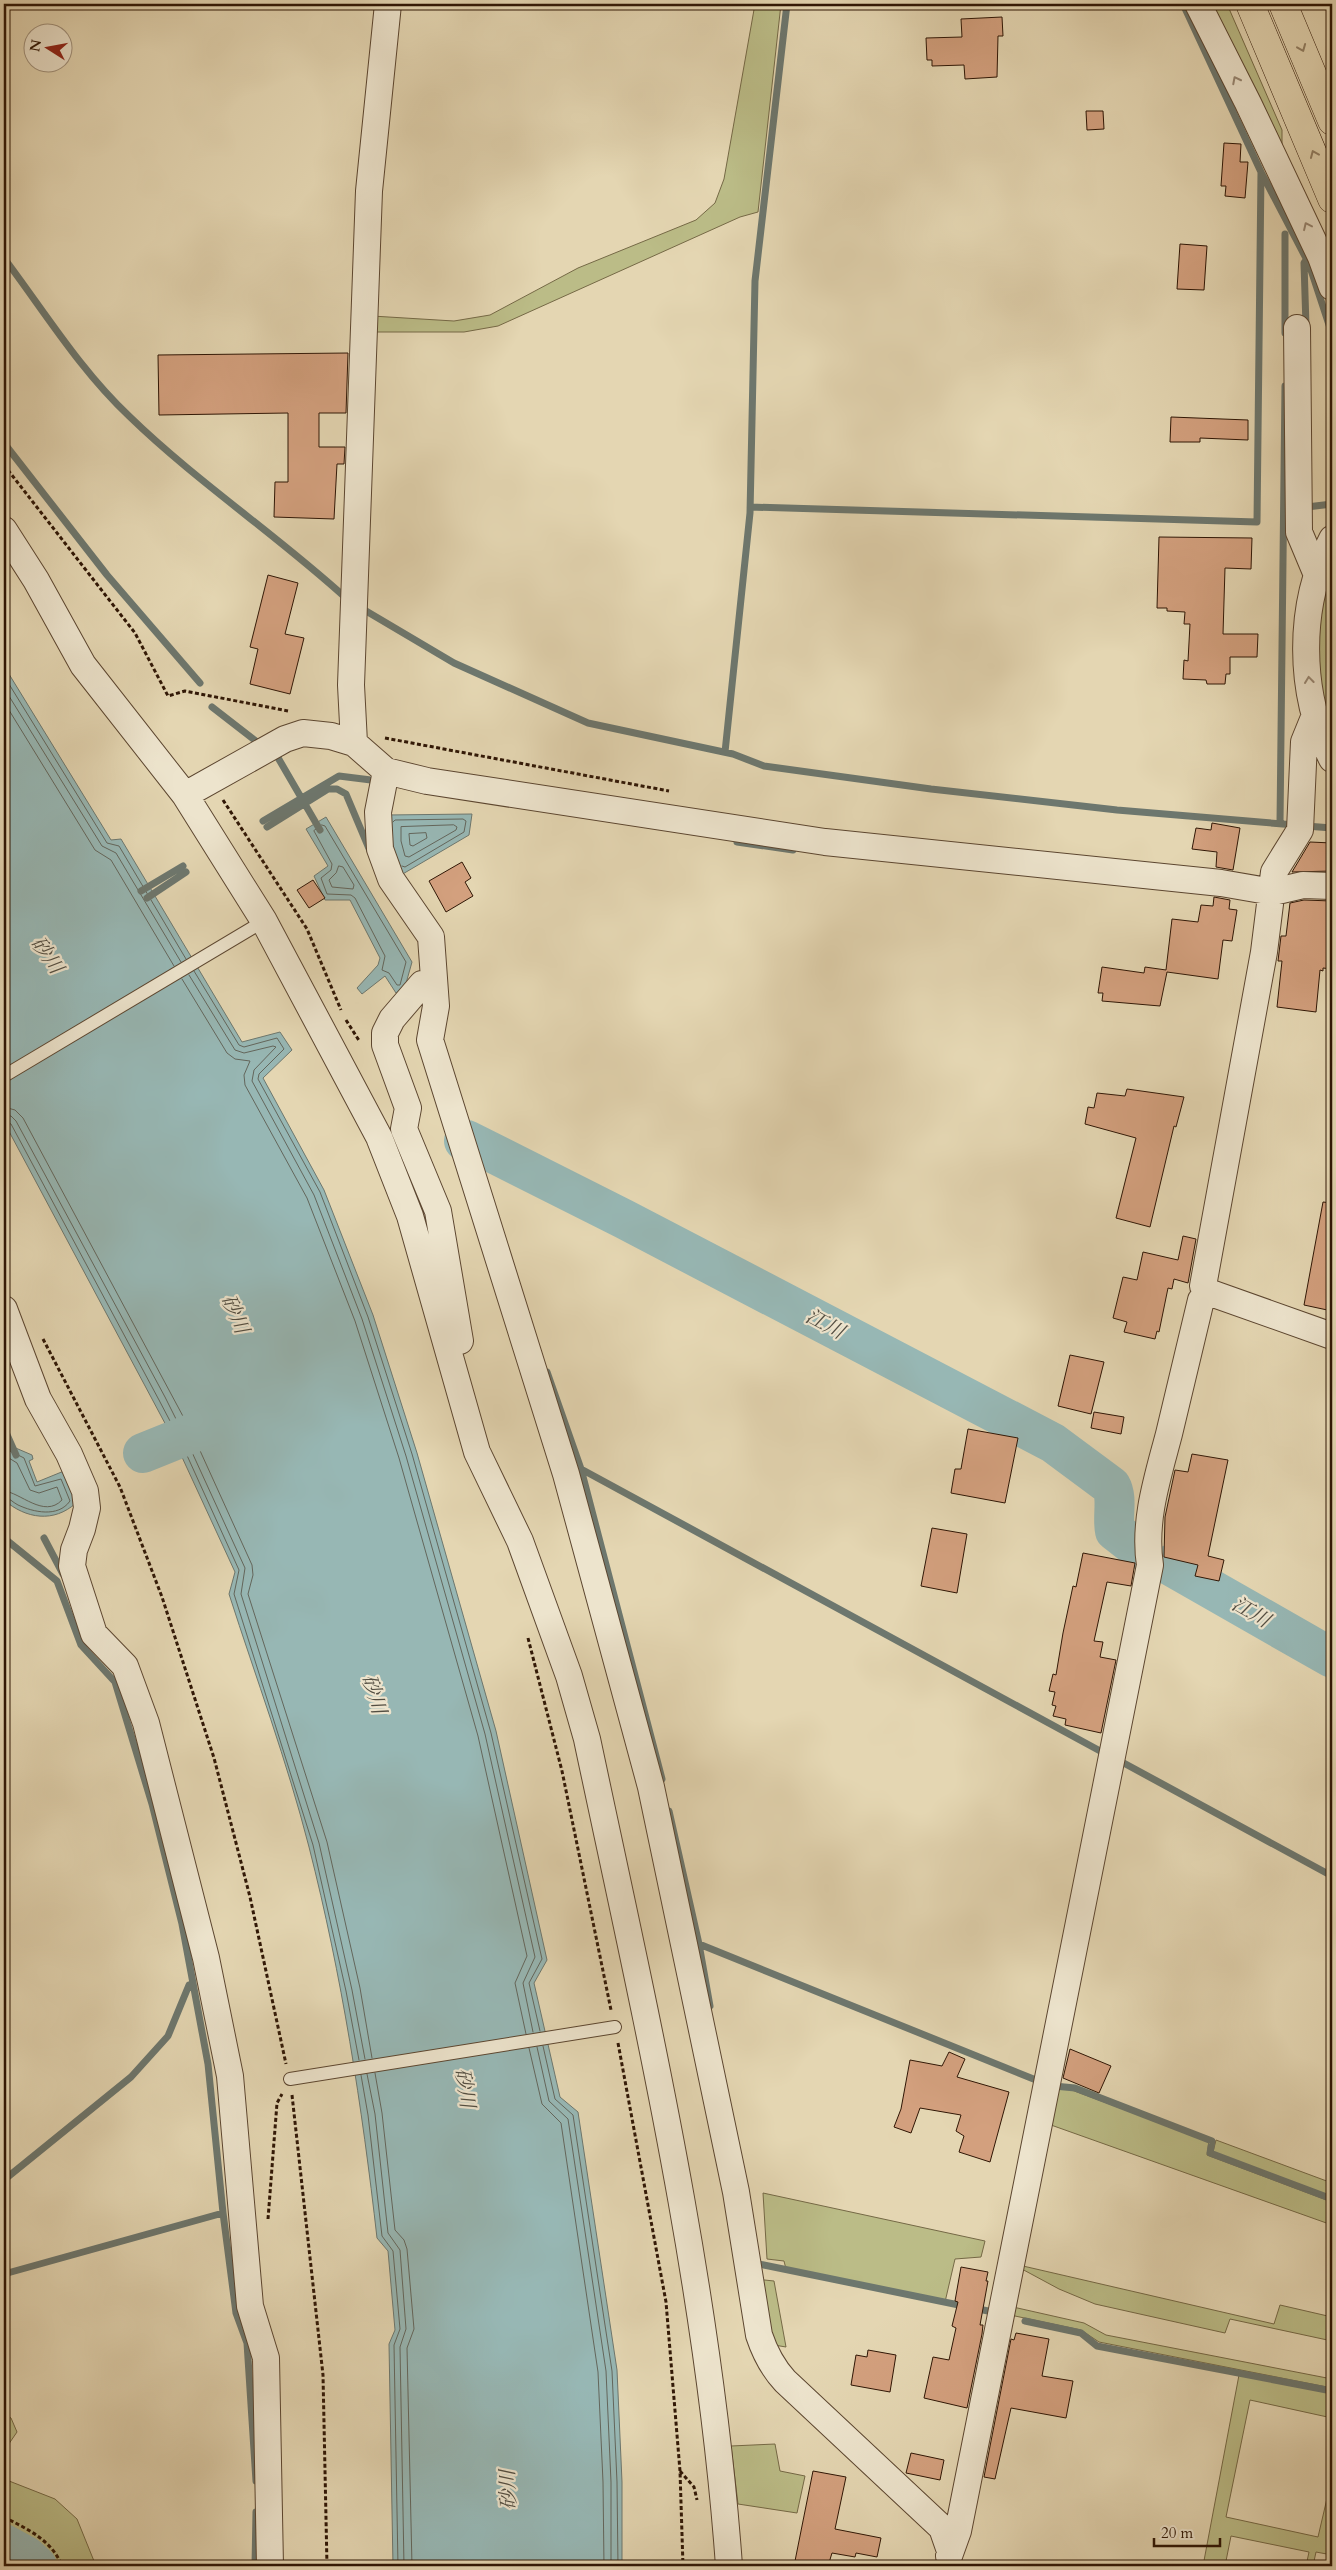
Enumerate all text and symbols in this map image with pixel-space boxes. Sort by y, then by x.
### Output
north arrow [22,22,72,72]
text: N [25,38,46,53]
one-way arrow [1297,44,1307,52]
one-way arrow [1232,76,1242,85]
one-way arrow [1309,150,1320,159]
one-way arrow [1302,222,1313,231]
one-way arrow [1304,675,1315,683]
water label: 砂川 [24,931,71,981]
water label: 砂川 [215,1290,256,1340]
water label: 江川 [801,1303,851,1346]
water label: 江川 [1227,1590,1277,1635]
water label: 砂川 [355,1671,393,1719]
water label: 砂川 [449,2066,482,2112]
water label: 砂川 [494,2468,522,2510]
scale bar [1154,2515,1220,2547]
text: 20 m [1161,2523,1193,2543]

